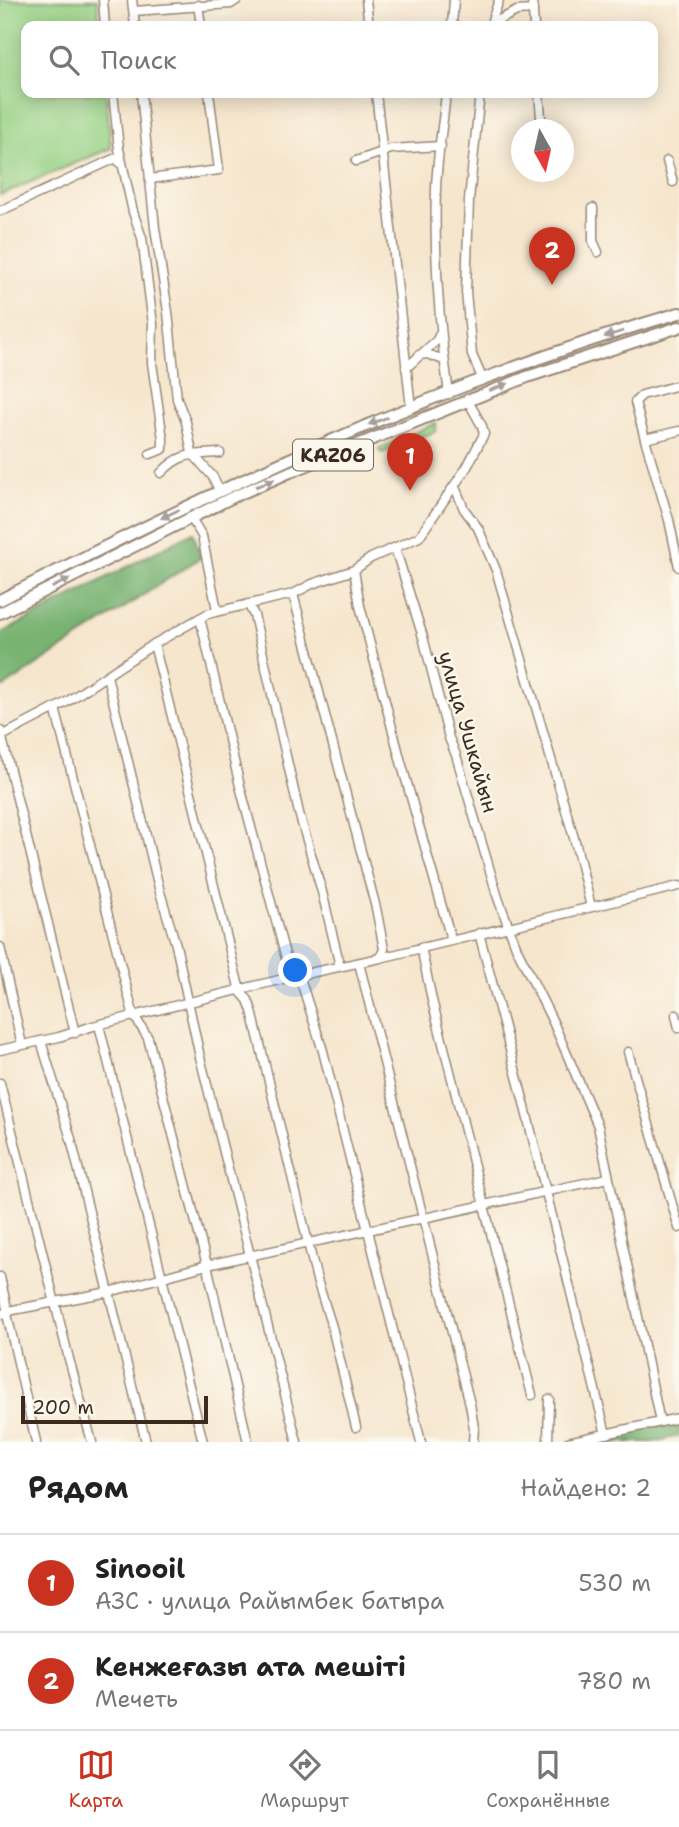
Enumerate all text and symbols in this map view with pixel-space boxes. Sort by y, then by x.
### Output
search box [21,21,658,98]
icon: search [45,41,83,79]
text: Поиск [101,42,177,77]
north arrow [511,119,574,182]
pin: 2 [529,227,575,285]
one-way arrow [603,329,624,340]
one-way arrow [488,382,509,393]
one-way arrow [367,416,388,427]
pin: 1 [387,433,433,491]
road number: KАZ06 [293,440,373,470]
one-way arrow [255,477,276,488]
one-way arrow [160,508,180,520]
one-way arrow [51,577,71,588]
street label: улица Ушкайын [432,648,504,816]
your location [278,953,312,987]
scale bar [21,1393,208,1425]
text: 200 m [32,1395,94,1420]
text: Рядом [28,1467,128,1508]
text: Найдено: 2 [521,1473,651,1503]
text: Sinooil [95,1551,185,1586]
text: 1 [46,1568,56,1598]
text: 530 m [579,1568,651,1598]
text: АЗС · улица Райымбек батыра [95,1586,444,1616]
text: Кенжеғазы ата мешіті [95,1649,406,1684]
text: 2 [43,1666,59,1696]
text: 780 m [576,1666,651,1696]
text: Мечеть [95,1684,178,1714]
tab: Карта [69,1746,123,1813]
tab: Маршрут [260,1746,349,1813]
tab: Сохранённые [486,1746,610,1813]

